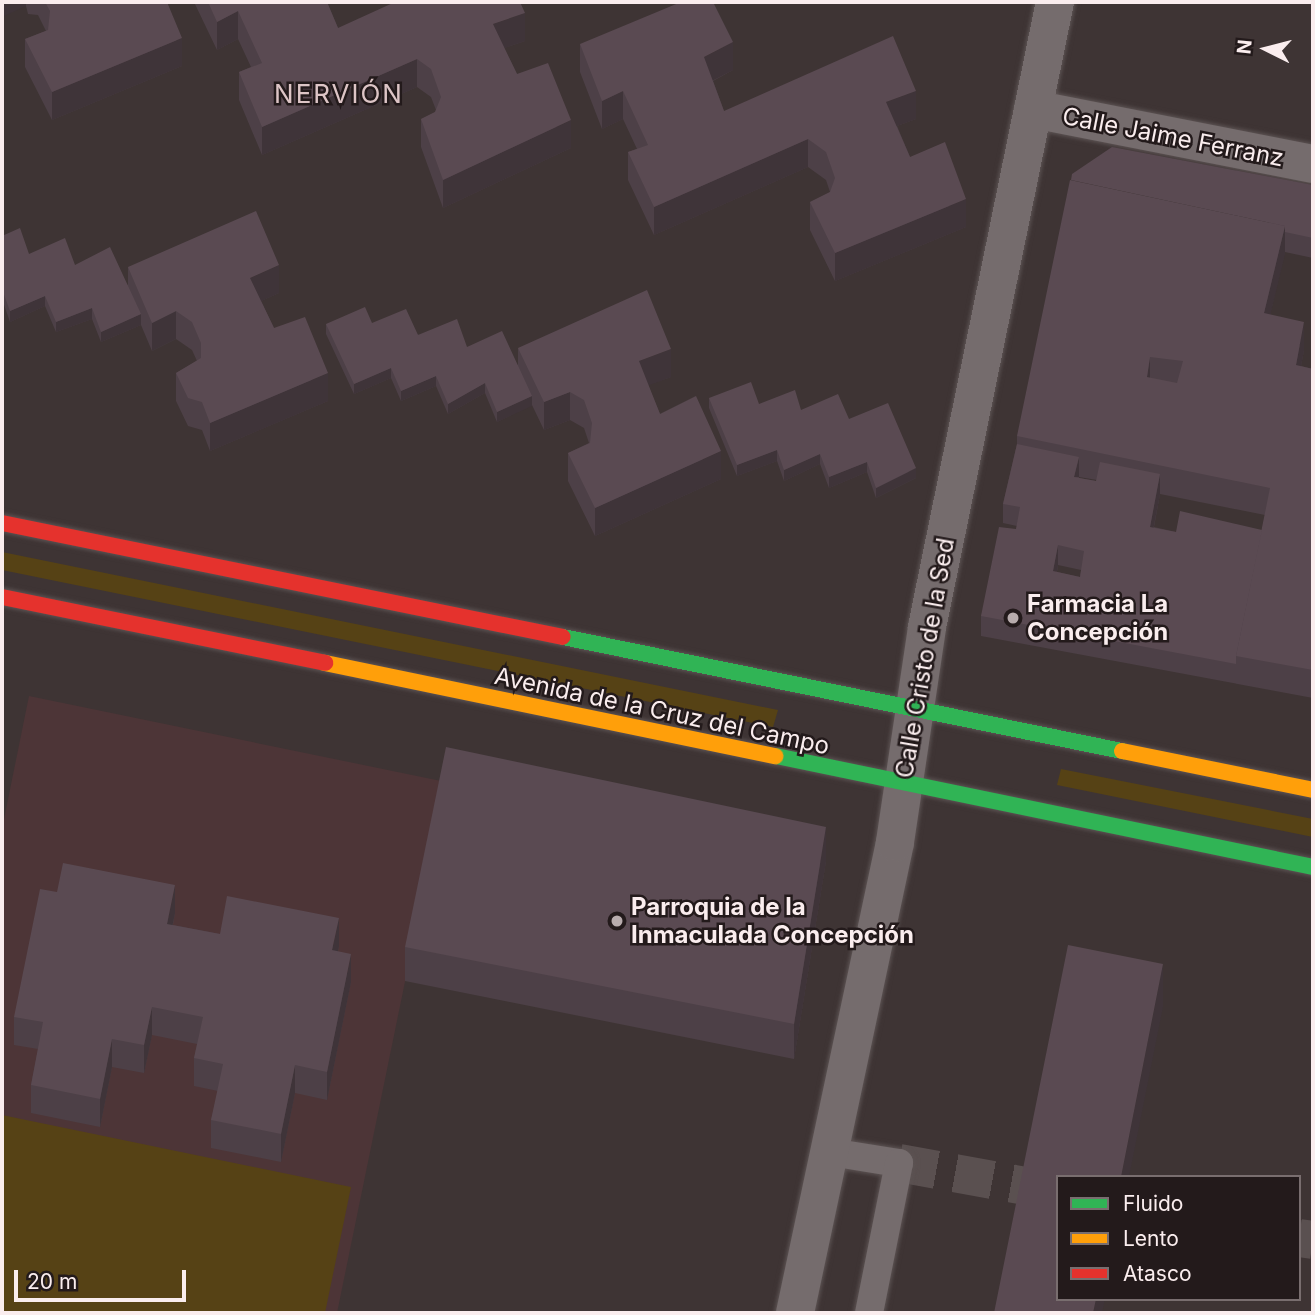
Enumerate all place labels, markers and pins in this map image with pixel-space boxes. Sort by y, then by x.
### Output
place label: Farmacia La Concepción [1027,590,1168,646]
marker: Farmacia La Concepción [1005,610,1021,626]
place label: Parroquia de la Inmaculada Concepción [631,893,914,949]
marker: Parroquia de la Inmaculada Concepción [609,913,625,929]

